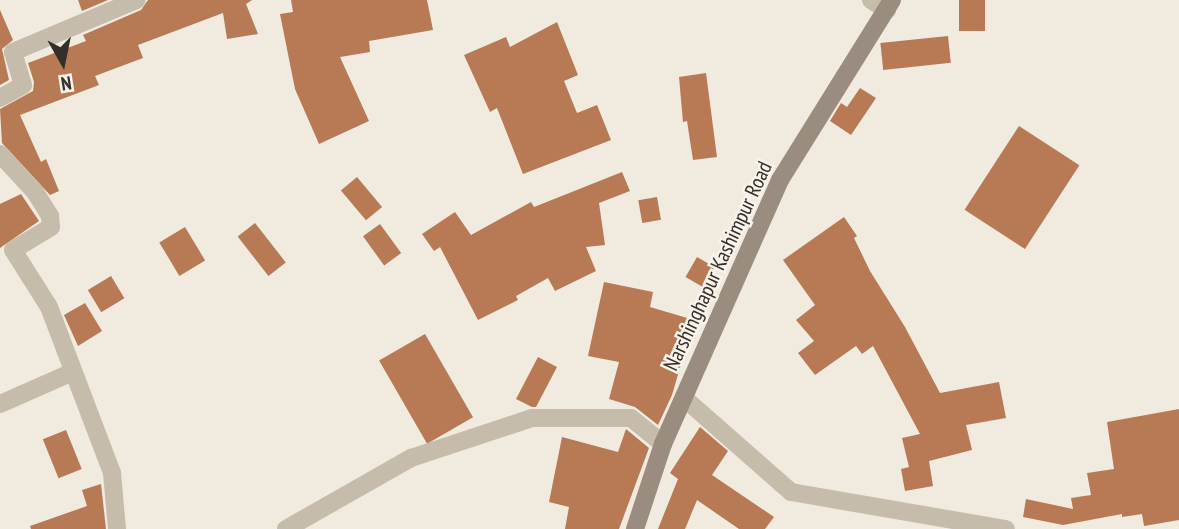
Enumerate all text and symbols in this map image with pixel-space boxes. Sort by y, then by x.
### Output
north arrow [28,28,98,98]
text: N [59,71,73,96]
street label: Narshinghapur Kashimpur Road [658,157,778,375]

